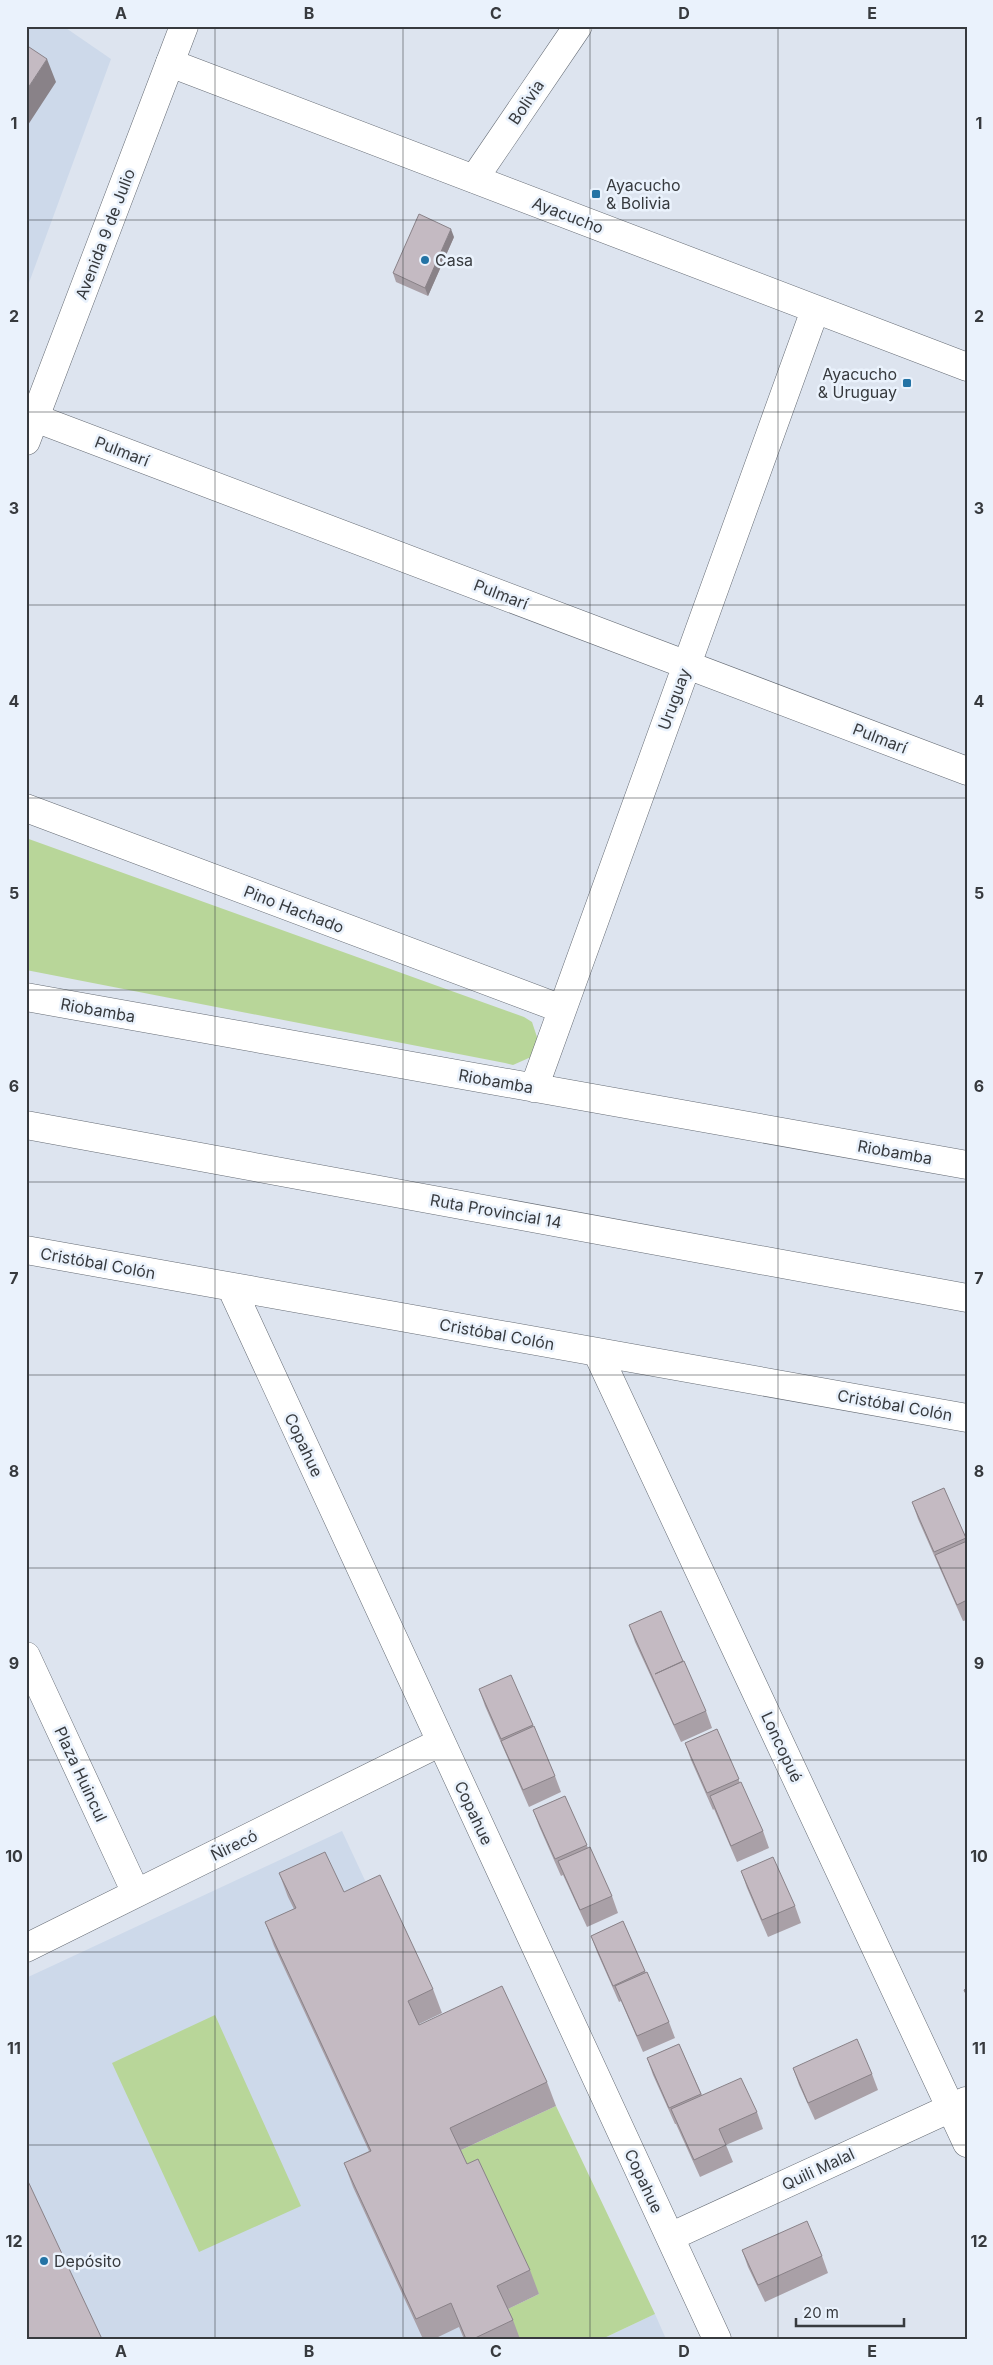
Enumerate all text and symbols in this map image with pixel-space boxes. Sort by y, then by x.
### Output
text: A [115,3,127,23]
text: B [304,3,314,23]
text: C [490,3,502,23]
text: D [678,3,690,23]
text: E [867,3,877,23]
street label: Bolivia [504,76,548,128]
text: 1 [11,113,17,133]
text: 1 [976,113,982,133]
street label: Avenida 9 de Julio [71,166,139,302]
place label: Ayacucho & Bolivia [606,175,681,213]
marker: Ayacucho & Bolivia [590,188,602,200]
street label: Ayacucho [530,192,606,238]
place label: Casa [435,250,473,270]
marker: Casa [419,254,431,266]
text: 2 [9,306,19,326]
text: 2 [974,306,984,326]
place label: Ayacucho & Uruguay [818,364,897,402]
marker: Ayacucho & Uruguay [901,377,913,389]
street label: Pulmarí [92,432,152,471]
text: 3 [9,498,19,518]
text: 3 [974,498,984,518]
street label: Pulmarí [471,575,531,614]
street label: Uruguay [654,665,694,733]
text: 4 [9,691,20,711]
text: 4 [974,691,985,711]
street label: Pulmarí [850,719,910,758]
street label: Pino Hachado [241,881,347,937]
text: 5 [9,883,19,903]
text: 5 [974,883,984,903]
street label: Riobamba [59,994,137,1026]
street label: Riobamba [457,1065,535,1097]
text: 6 [9,1076,19,1096]
text: 6 [974,1076,984,1096]
street label: Riobamba [856,1136,934,1168]
street label: Ruta Provincial 14 [429,1190,563,1232]
street label: Cristóbal Colón [39,1243,157,1283]
text: 7 [9,1268,19,1288]
text: 7 [974,1268,984,1288]
street label: Cristóbal Colón [438,1314,556,1354]
street label: Cristóbal Colón [836,1385,954,1425]
street label: Copahue [280,1410,328,1480]
text: 8 [9,1461,19,1481]
text: 8 [974,1461,984,1481]
text: 9 [9,1653,19,1673]
text: 9 [974,1653,984,1673]
street label: Loncopué [757,1709,807,1785]
street label: Plaza Huincul [50,1723,112,1825]
street label: Copahue [450,1778,498,1848]
street label: Ñirecó [207,1825,261,1865]
text: 10 [5,1846,23,1866]
text: 10 [970,1846,988,1866]
text: 11 [7,2038,21,2058]
text: 11 [972,2038,986,2058]
street label: Quili Malal [778,2143,858,2195]
street label: Copahue [620,2146,668,2216]
text: 12 [6,2231,22,2251]
text: 12 [971,2231,987,2251]
place label: Depósito [54,2251,121,2271]
marker: Depósito [38,2255,50,2267]
scale bar [796,2295,903,2327]
text: 20 m [803,2303,839,2322]
text: A [115,2341,127,2361]
text: B [304,2341,314,2361]
text: C [490,2341,502,2361]
text: D [678,2341,690,2361]
text: E [867,2341,877,2361]

